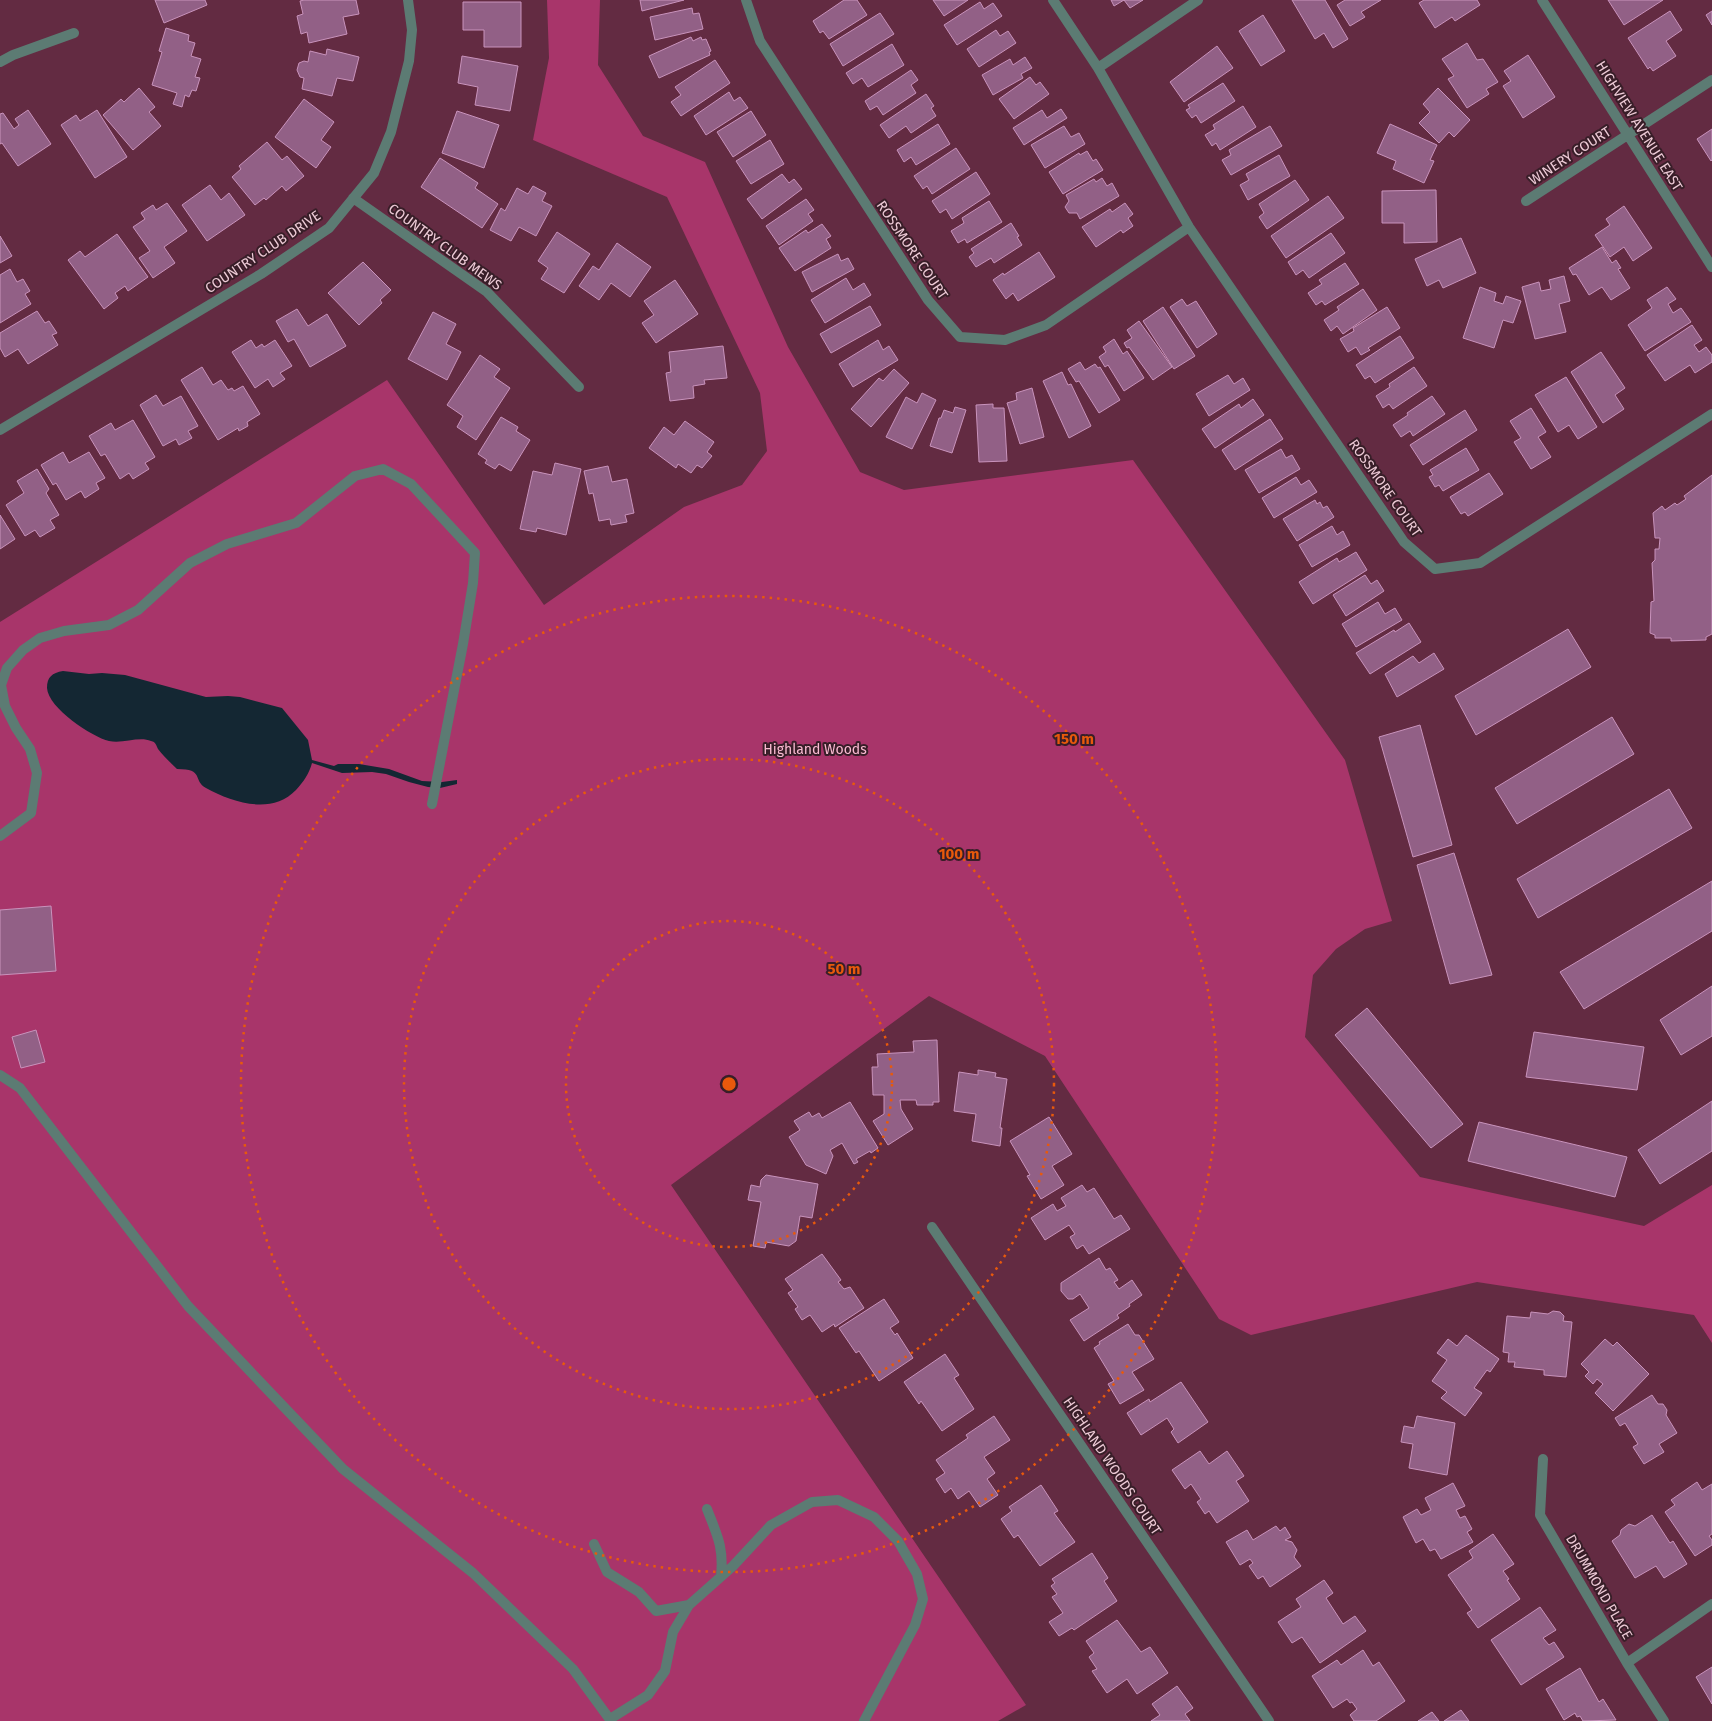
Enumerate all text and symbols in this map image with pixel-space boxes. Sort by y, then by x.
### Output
street label: HIGHVIEW AVENUE EAST [1592,58,1686,195]
street label: WINERY COURT [1526,123,1615,189]
street label: ROSSMORE COURT [873,198,952,303]
street label: COUNTRY CLUB MEWS [385,200,505,294]
street label: COUNTRY CLUB DRIVE [202,207,324,297]
street label: ROSSMORE COURT [1345,436,1425,541]
text: 150 m [1054,730,1094,748]
park label: Highland Woods [763,741,867,758]
text: 100 m [939,845,979,863]
text: 50 m [827,960,861,978]
centre of rings [720,1075,738,1093]
street label: HIGHLAND WOODS COURT [1060,1394,1165,1539]
street label: DRUMMOND PLACE [1562,1531,1636,1643]

